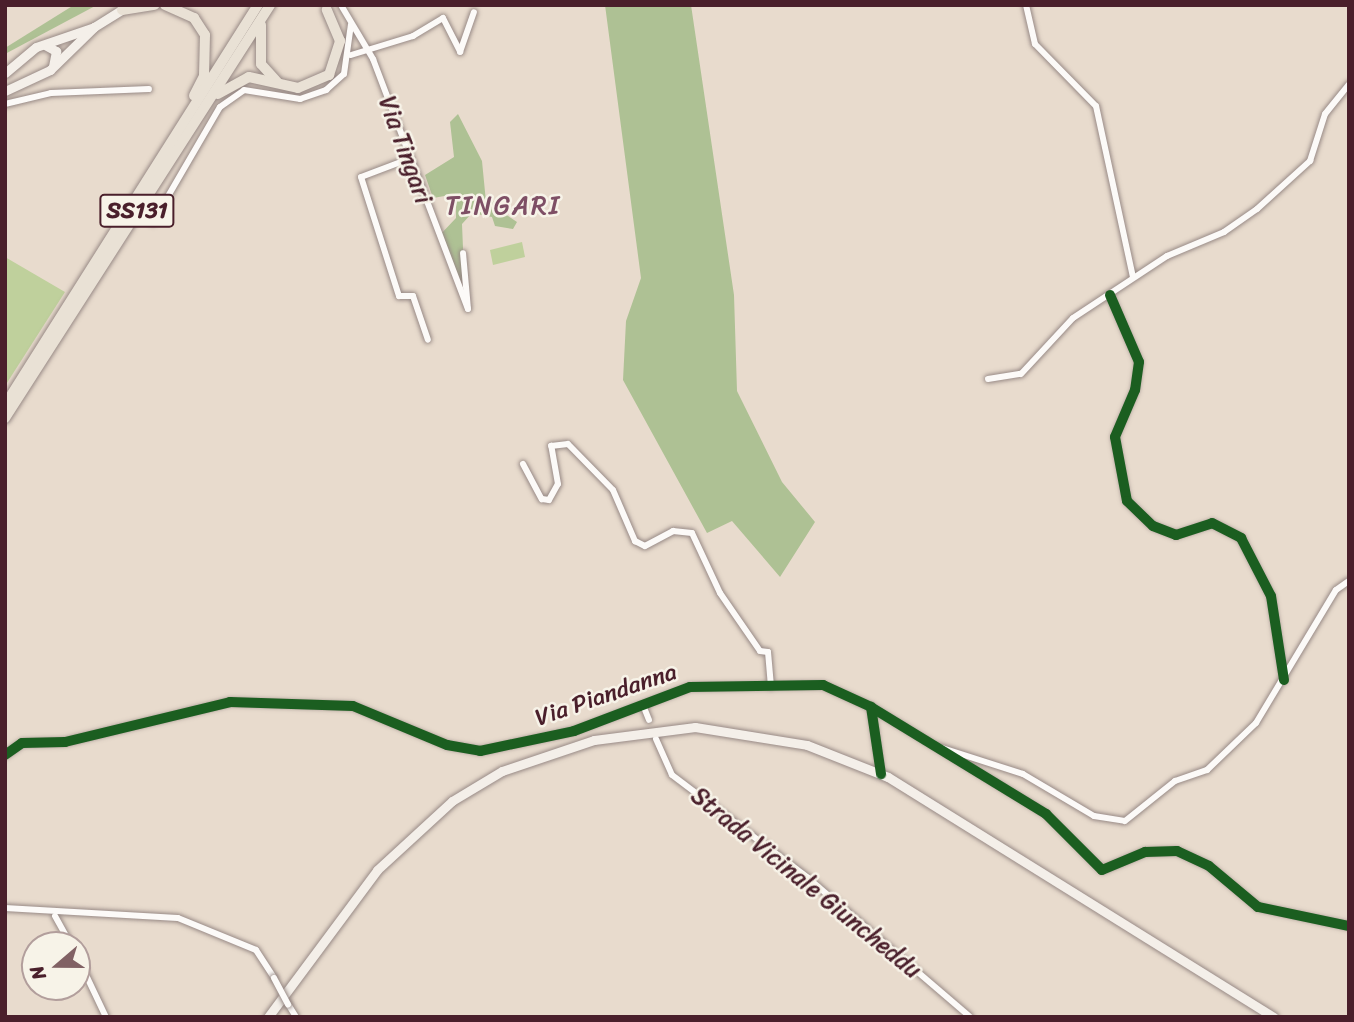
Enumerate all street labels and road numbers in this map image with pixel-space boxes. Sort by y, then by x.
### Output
street label: Via Tingari [372,92,438,208]
road number: SS131 [99,192,176,230]
street label: Via Piandanna [531,657,681,733]
street label: Strada Vicinale Giuncheddu [684,781,928,985]

